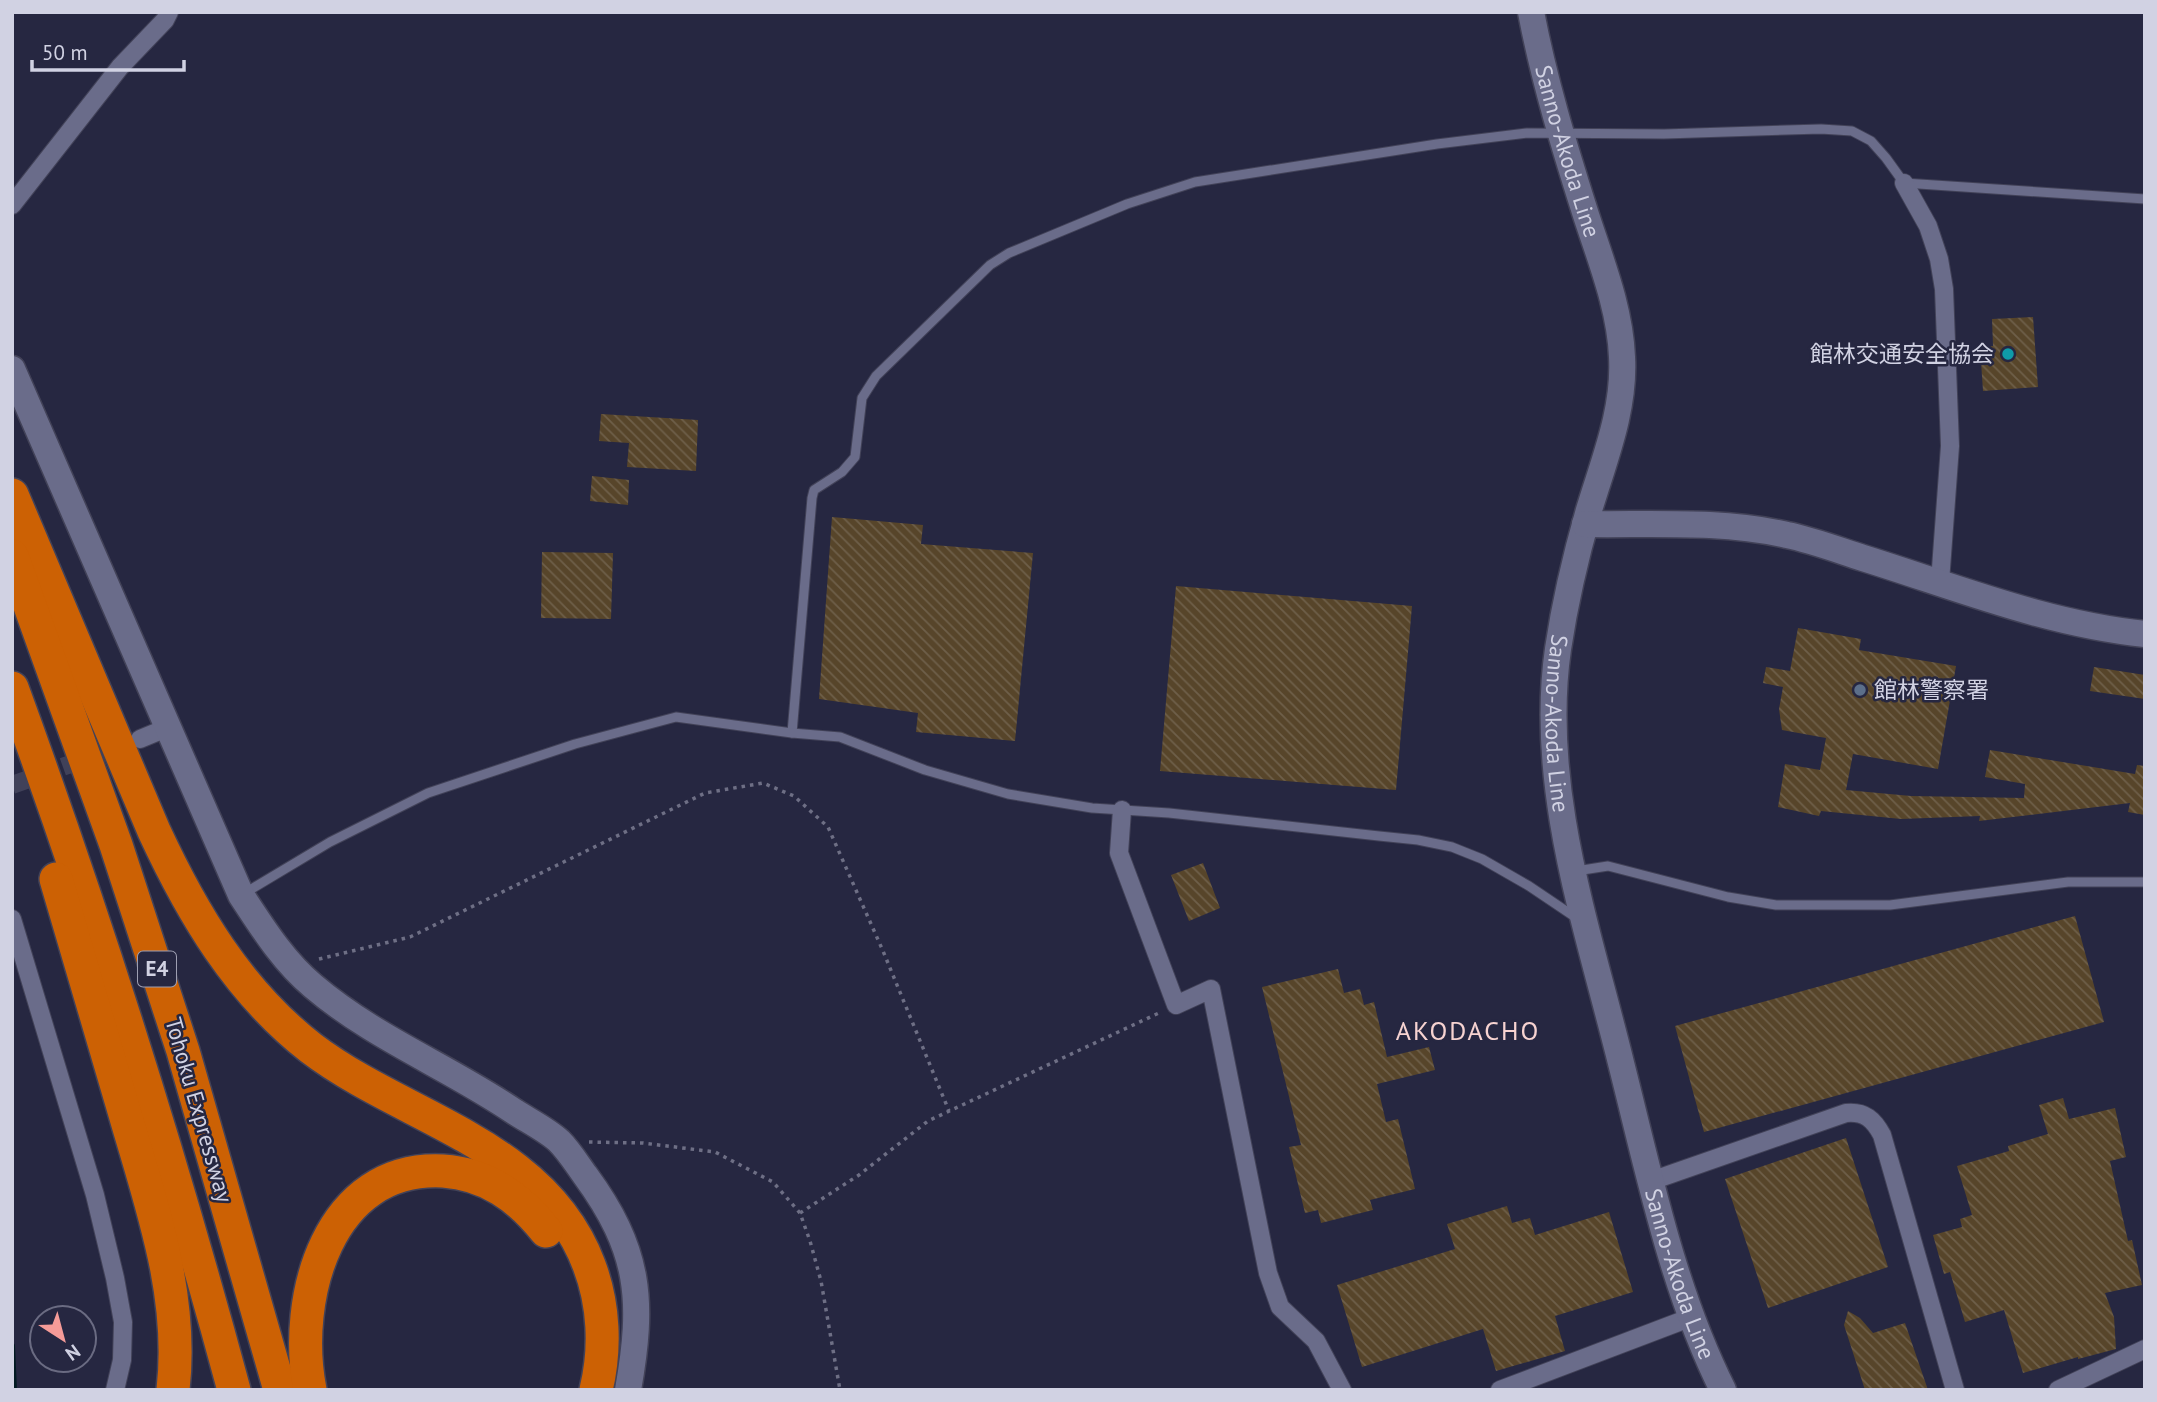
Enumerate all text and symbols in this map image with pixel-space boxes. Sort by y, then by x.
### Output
scale bar [32,28,184,72]
text: 50 m [42,39,88,66]
street label: Sanno-Akoda Line [1529,62,1607,241]
place label: 館林交通安全協会 [1810,339,1994,368]
marker: 館林交通安全協会 [2000,346,2016,362]
street label: Sanno-Akoda Line [1539,632,1576,814]
place label: 館林警察署 [1874,675,1989,704]
marker: 館林警察署 [1852,682,1868,698]
road number: E4 [138,951,176,986]
street label: Tohoku Expressway [159,1014,240,1206]
district label: AKODACHO [1396,1014,1540,1047]
street label: Sanno-Akoda Line [1639,1185,1722,1364]
north arrow [28,1304,98,1374]
text: N [61,1339,85,1366]

